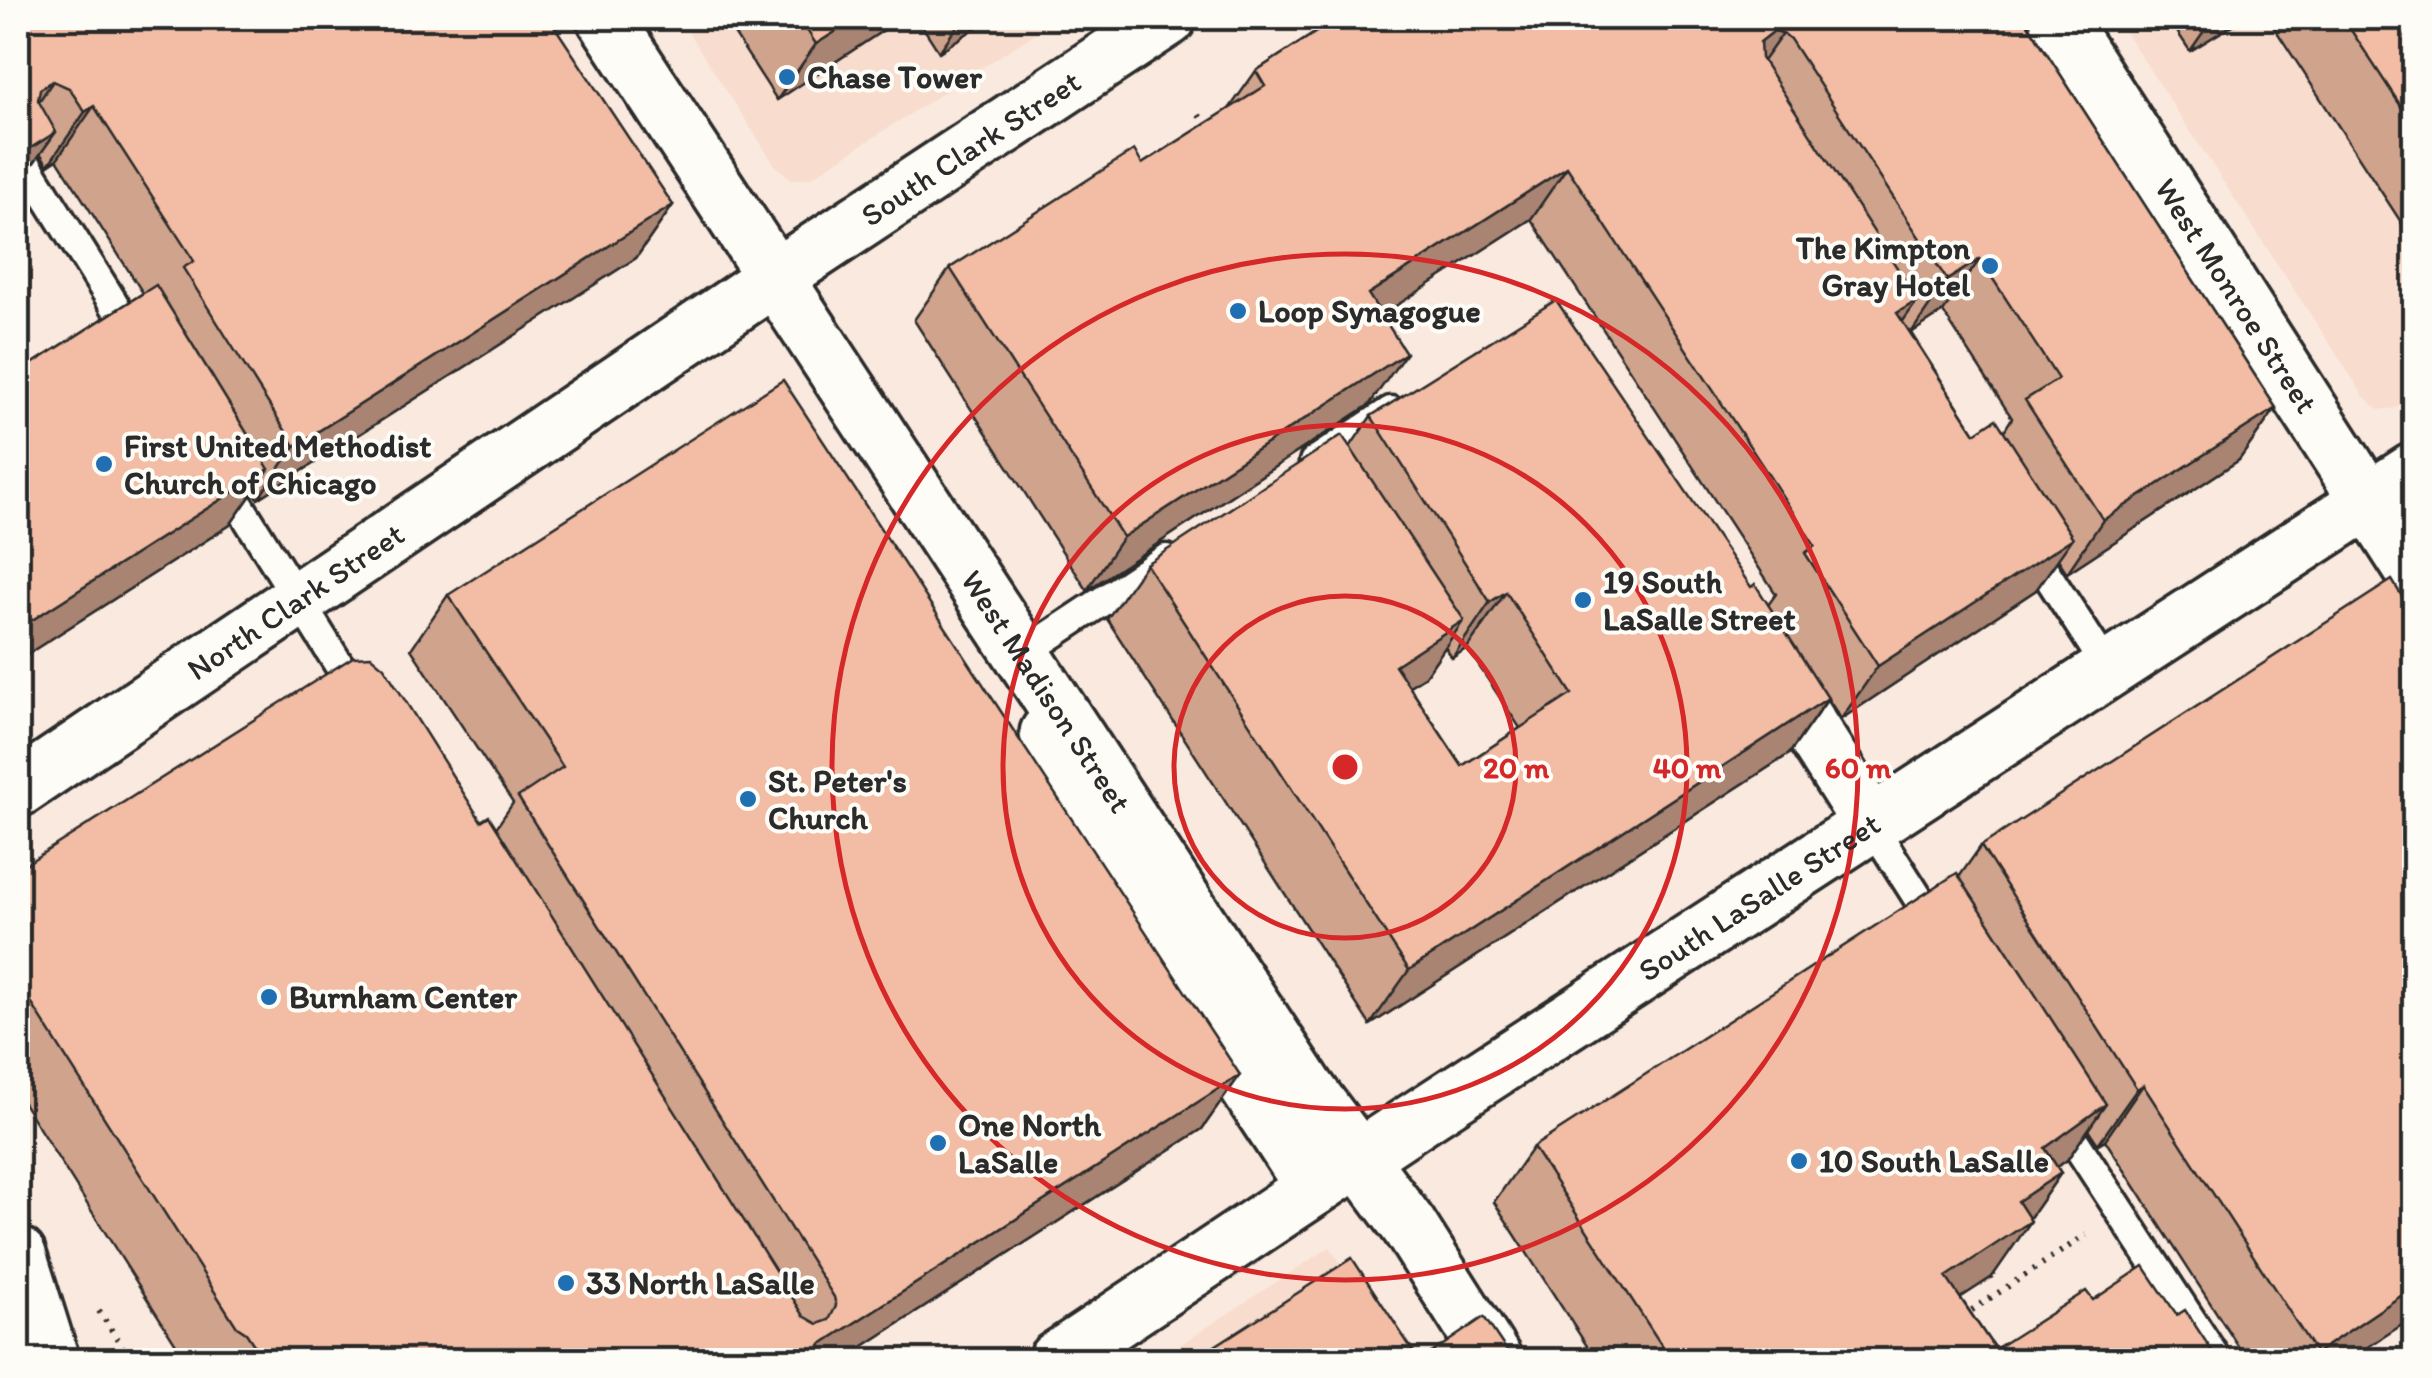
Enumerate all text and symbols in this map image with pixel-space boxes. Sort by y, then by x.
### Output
place label: Chase Tower [807,58,983,96]
street label: South Clark Street [854,62,1088,234]
marker: Chase Tower [776,66,798,88]
street label: West Monroe Street [2147,171,2326,420]
place label: The Kimpton Gray Hotel [1795,229,1971,304]
marker: The Kimpton Gray Hotel [1979,255,2001,277]
place label: Loop Synagogue [1258,292,1481,330]
marker: Loop Synagogue [1227,300,1249,322]
place label: First United Methodist Church of Chicago [124,427,431,502]
marker: First United Methodist Church of Chicago [93,453,115,475]
street label: North Clark Street [180,515,411,688]
street label: West Madison Street [953,563,1140,820]
place label: 19 South LaSalle Street [1603,563,1795,638]
marker: 19 South LaSalle Street [1572,589,1594,611]
centre of rings [1327,749,1363,785]
text: 20 m [1483,749,1550,786]
text: 40 m [1653,749,1722,786]
text: 60 m [1825,749,1892,786]
place label: St. Peter's Church [768,762,907,837]
marker: St. Peter's Church [737,788,759,810]
street label: South LaSalle Street [1631,804,1887,989]
place label: Burnham Center [289,978,518,1016]
marker: Burnham Center [258,986,280,1008]
place label: One North LaSalle [958,1106,1102,1181]
marker: One North LaSalle [927,1132,949,1154]
place label: 10 South LaSalle [1819,1142,2049,1180]
marker: 10 South LaSalle [1788,1150,1810,1172]
place label: 33 North LaSalle [586,1264,815,1302]
marker: 33 North LaSalle [555,1272,577,1294]

